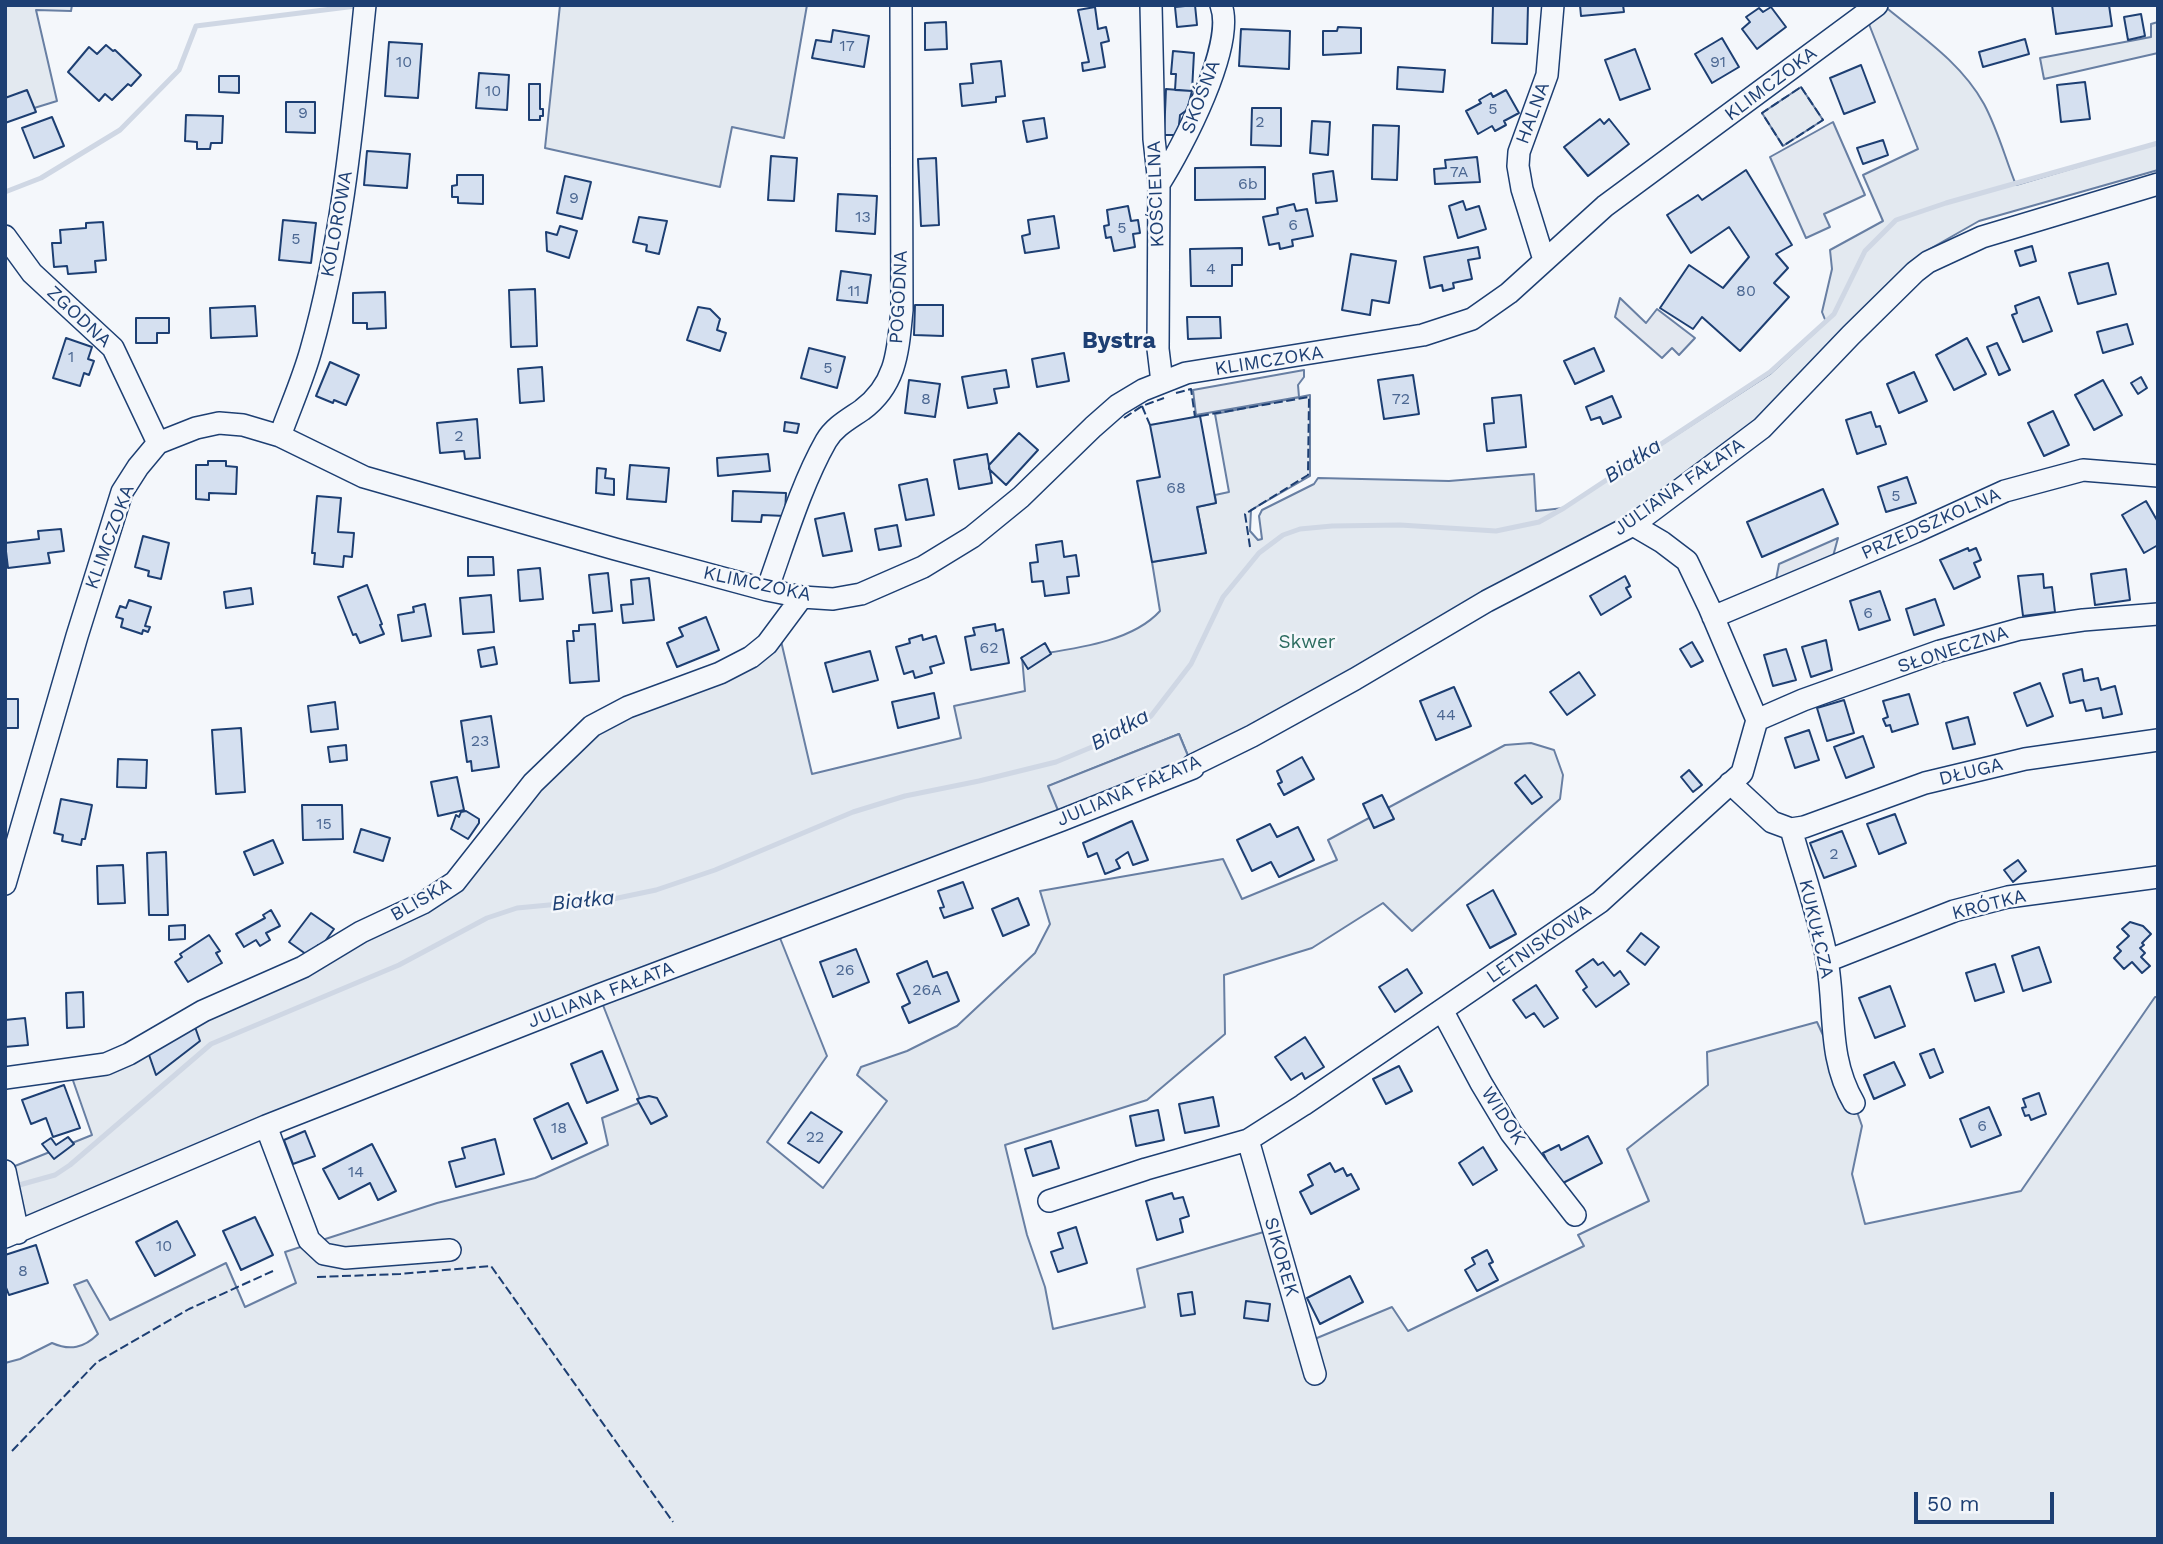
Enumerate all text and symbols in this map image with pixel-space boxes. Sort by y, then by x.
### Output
house number: 17 [839,36,855,56]
street label: KLIMCZOKA [1720,42,1822,126]
house number: 10 [396,52,412,72]
house number: 91 [1710,52,1726,72]
street label: SKOŚNA [1177,57,1225,137]
street label: HALNA [1511,79,1555,147]
house number: 10 [485,81,501,101]
house number: 5 [1488,99,1498,119]
house number: 9 [298,103,308,123]
house number: 2 [1255,112,1265,132]
street label: KOŚCIELNA [1143,140,1169,248]
house number: 7A [1450,162,1468,182]
street label: KOLOROWA [316,169,358,279]
house number: 6b [1238,174,1258,194]
house number: 9 [569,188,579,208]
house number: 13 [855,207,871,227]
house number: 6 [1288,215,1298,235]
house number: 5 [1117,218,1127,238]
house number: 5 [291,229,301,249]
street label: POGODNA [885,249,913,345]
house number: 4 [1206,259,1216,279]
street label: ZGODNA [42,281,116,353]
house number: 11 [848,281,860,301]
house number: 80 [1736,281,1756,301]
district label: Bystra [1082,327,1156,355]
street label: KLIMCZOKA [1213,341,1325,381]
house number: 1 [68,347,74,367]
house number: 5 [823,358,833,378]
house number: 8 [921,389,931,409]
house number: 72 [1392,389,1410,409]
house number: 2 [454,426,464,446]
water label: Białka [1600,433,1666,489]
street label: JULIANA FAŁATA [1609,433,1749,541]
house number: 68 [1166,478,1186,498]
street label: KLIMCZOKA [81,482,139,592]
street label: PRZEDSZKOLNA [1858,483,2004,565]
house number: 5 [1891,486,1901,506]
street label: KLIMCZOKA [701,561,813,607]
house number: 6 [1863,603,1873,623]
street label: SŁONECZNA [1895,621,2011,679]
park label: Skwer [1278,631,1336,653]
house number: 62 [979,638,999,658]
water label: Białka [1086,704,1154,756]
house number: 44 [1436,705,1456,725]
house number: 23 [471,731,489,751]
street label: JULIANA FAŁATA [1053,750,1205,832]
street label: DŁUGA [1937,753,2005,791]
house number: 15 [316,814,332,834]
house number: 2 [1829,844,1839,864]
street label: BLISKA [386,873,456,927]
street label: KUKUŁCZA [1794,877,1838,981]
water label: Białka [550,885,616,917]
street label: KRÓTKA [1950,885,2028,925]
street label: LETNISKOWA [1482,899,1596,989]
street label: JULIANA FAŁATA [525,957,677,1033]
house number: 26 [835,960,855,980]
house number: 26A [912,980,942,1000]
street label: WIDOK [1476,1083,1530,1149]
house number: 6 [1977,1116,1987,1136]
house number: 18 [551,1118,567,1138]
house number: 22 [806,1127,824,1147]
house number: 14 [348,1162,364,1182]
street label: SIKOREK [1259,1215,1303,1299]
house number: 10 [156,1236,172,1256]
house number: 8 [18,1261,28,1281]
scale bar [1918,1478,2058,1522]
text: 50 m [1927,1491,1979,1516]

